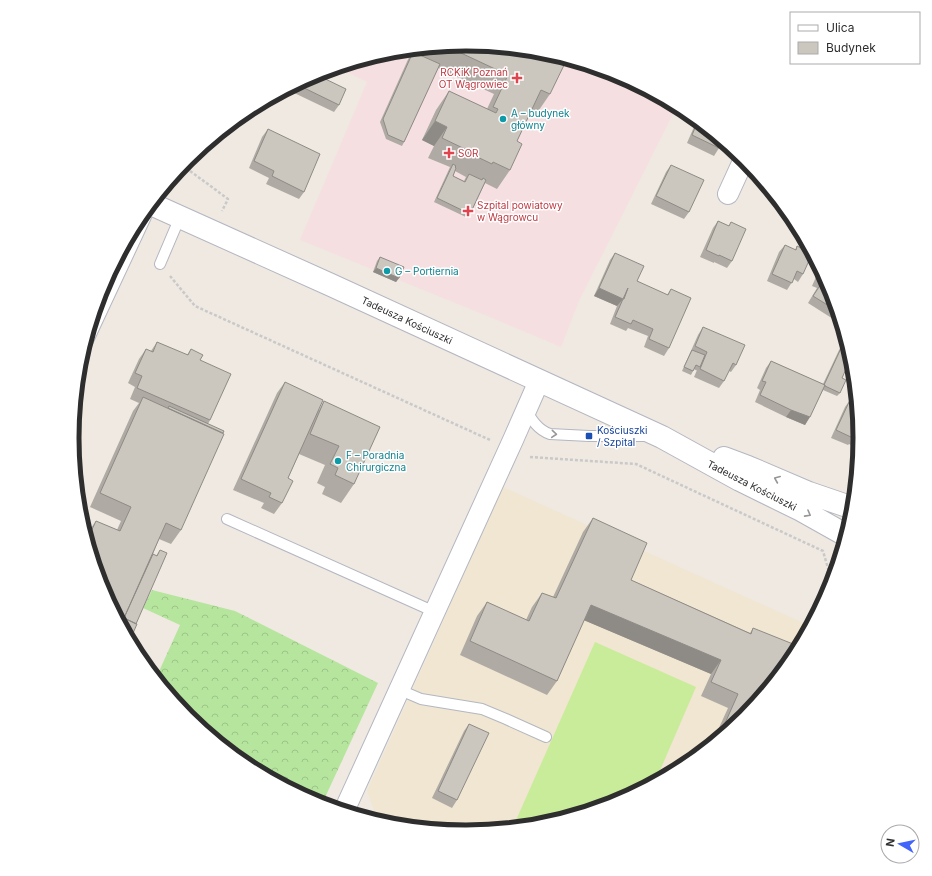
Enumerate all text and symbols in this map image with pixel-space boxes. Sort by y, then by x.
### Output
legend [790,12,920,64]
text: Ulica [826,20,854,35]
text: Budynek [826,40,876,55]
place label: RCKiK Poznań OT Wągrowiec [439,66,508,90]
marker: RCKiK Poznań OT Wągrowiec [511,72,523,84]
place label: A – budynek główny [511,107,570,131]
marker: A – budynek główny [498,114,508,124]
marker: SOR [443,147,455,159]
place label: SOR [458,147,479,159]
place label: Szpital powiatowy w Wągrowcu [477,199,563,223]
marker: Szpital powiatowy w Wągrowcu [462,205,474,217]
place label: G – Portiernia [395,265,459,277]
marker: G – Portiernia [382,266,392,276]
street label: Tadeusza Kościuszki [360,294,454,346]
place label: Kościuszki / Szpital [597,424,647,448]
one-way arrow [551,429,557,438]
marker: Kościuszki / Szpital [584,431,594,441]
place label: F – Poradnia Chirurgiczna [346,449,406,473]
marker: F – Poradnia Chirurgiczna [333,456,343,466]
street label: Tadeusza Kościuszki [705,457,799,513]
one-way arrow [774,476,781,484]
one-way arrow [804,509,811,516]
north arrow [880,824,920,864]
text: N [883,837,898,848]

